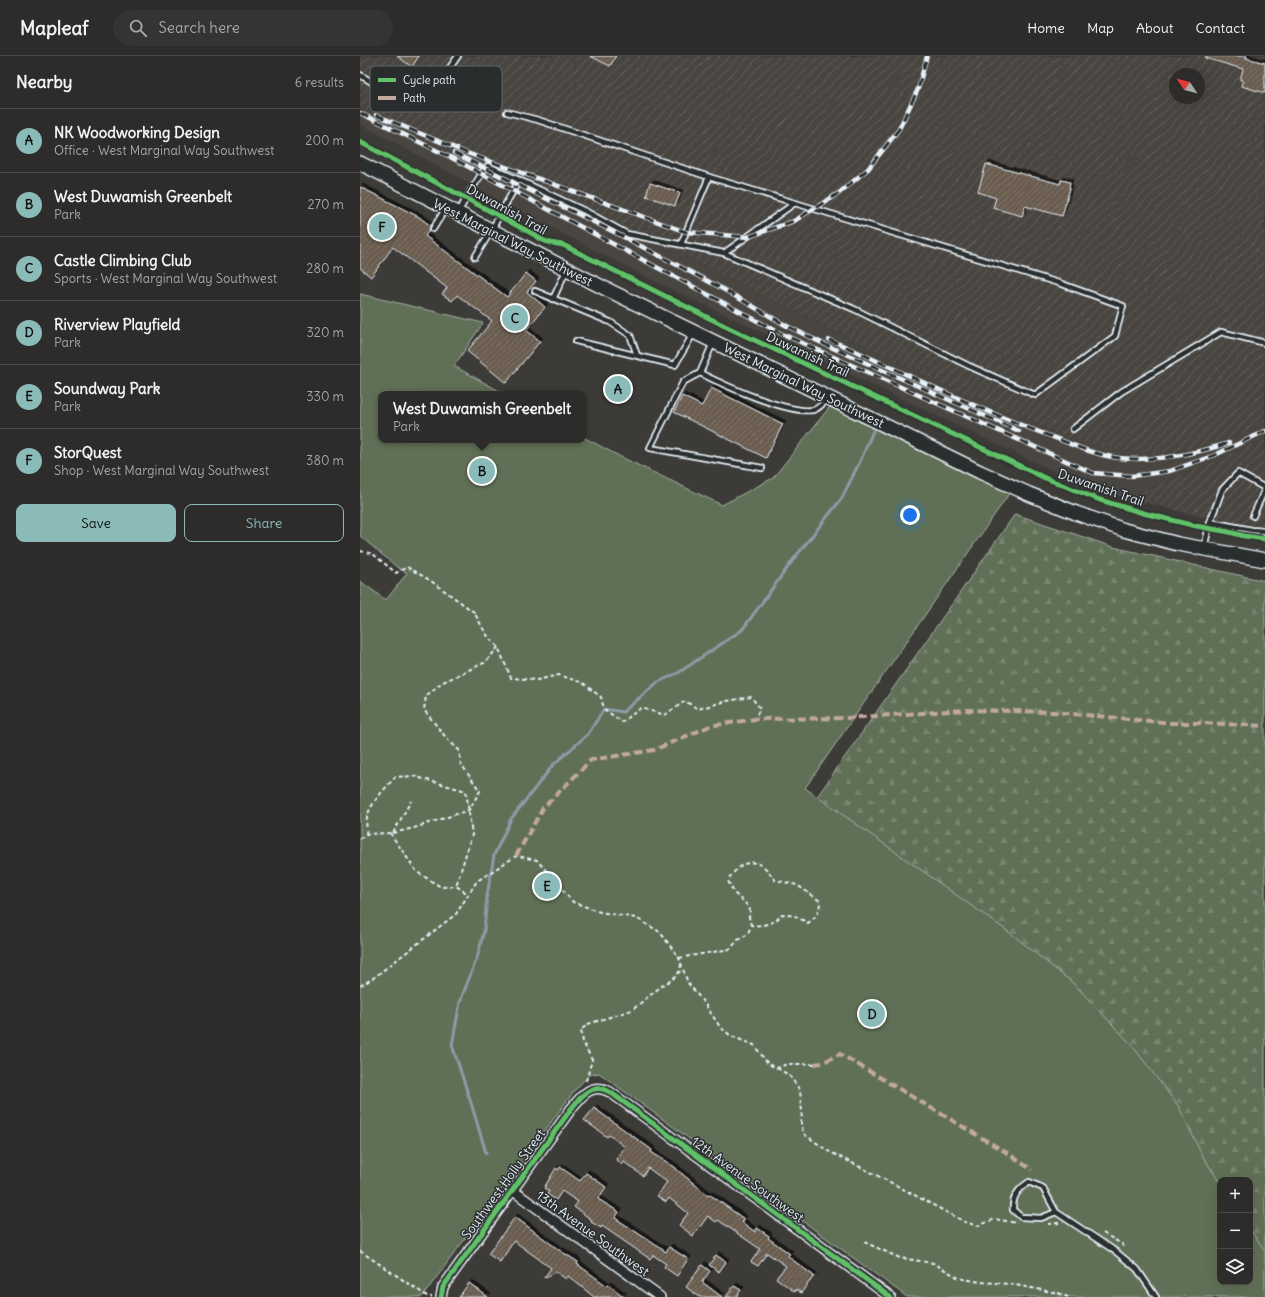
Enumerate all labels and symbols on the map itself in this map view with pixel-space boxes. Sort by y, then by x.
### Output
legend [370,66,502,112]
north arrow [1169,68,1205,104]
text: Cycle path [403,73,456,87]
text: Path [403,91,426,105]
street label: Duwamish Trail [463,180,550,239]
street label: West Marginal Way Southwest [430,195,596,290]
pin: F [369,212,395,242]
pin: C [502,303,528,333]
street label: Duwamish Trail [764,328,852,381]
street label: West Marginal Way Southwest [721,339,887,432]
pin: A [605,374,631,404]
pin: B [469,456,495,486]
street label: Duwamish Trail [1056,465,1146,510]
your location [900,505,920,525]
pin: E [534,871,560,901]
pin: D [859,999,885,1029]
street label: Southwest Holly Street [458,1125,549,1243]
street label: 12th Avenue Southwest [688,1133,808,1226]
street label: 13th Avenue Southwest [533,1187,653,1281]

